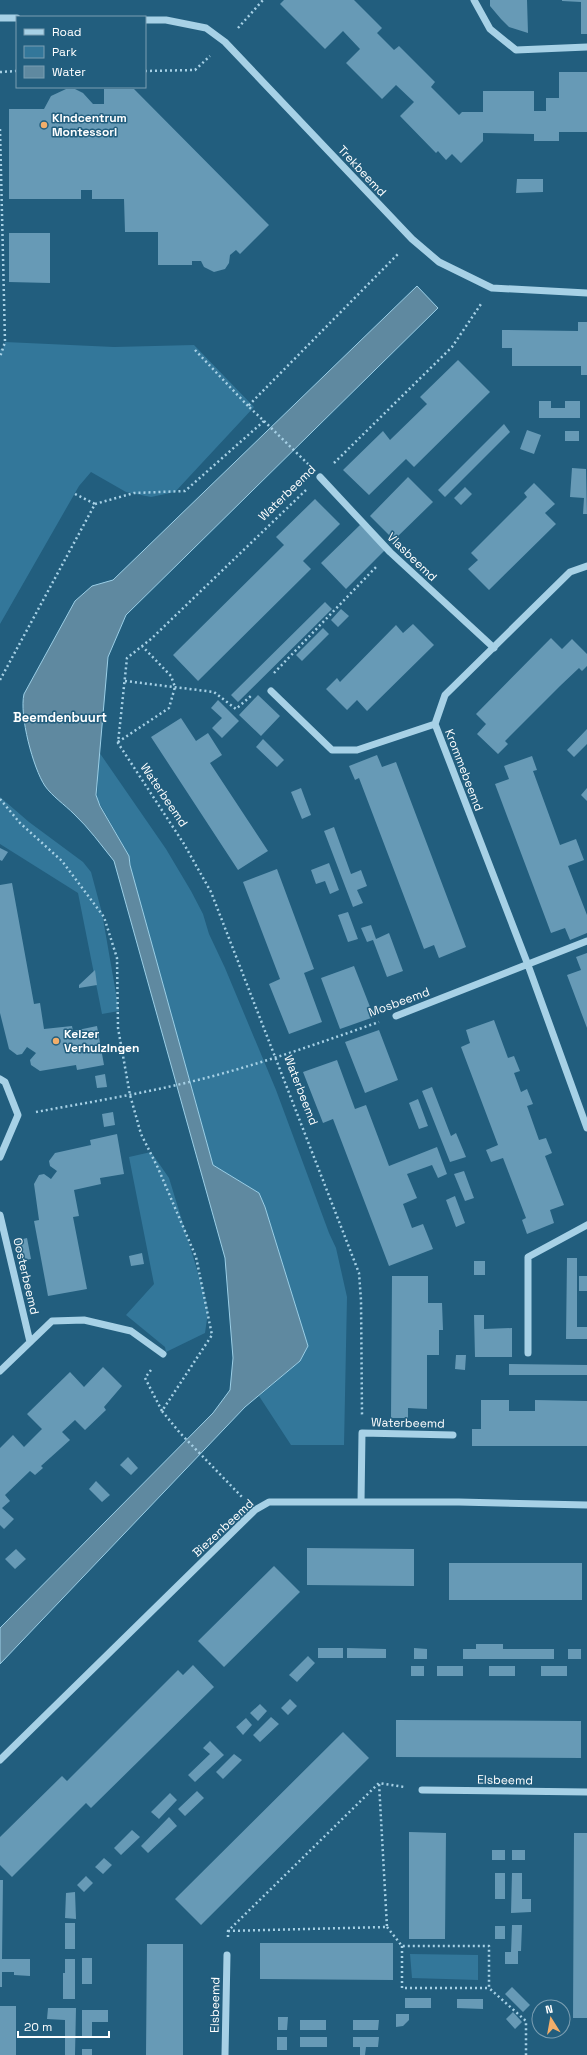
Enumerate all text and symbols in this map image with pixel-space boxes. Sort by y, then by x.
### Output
legend [16,16,146,88]
text: Road [52,24,81,40]
text: Park [52,44,77,60]
text: Water [52,64,86,80]
place label: Kindcentrum Montessori [52,110,127,140]
marker: Kindcentrum Montessori [39,120,49,130]
street label: Trekbeemd [334,142,390,200]
street label: Waterbeemd [255,462,319,524]
street label: Vlasbeemd [384,529,440,585]
district label: Beemdenbuurt [13,709,107,726]
street label: Krommebeemd [441,727,487,813]
street label: Waterbeemd [137,760,191,830]
street label: Mosbeemd [366,984,432,1020]
place label: Keizer Verhuizingen [64,1026,139,1056]
marker: Keizer Verhuizingen [51,1036,61,1046]
street label: Waterbeemd [280,1053,322,1127]
street label: Oosterbeemd [9,1236,43,1316]
street label: Waterbeemd [371,1414,445,1432]
street label: Biezenbeemd [189,1495,257,1561]
street label: Elsbeemd [477,1772,533,1788]
street label: Elsbeemd [207,1977,223,2033]
north arrow [531,1999,571,2039]
text: N [544,2002,554,2017]
scale bar [18,2013,109,2039]
text: 20 m [24,2019,52,2035]

